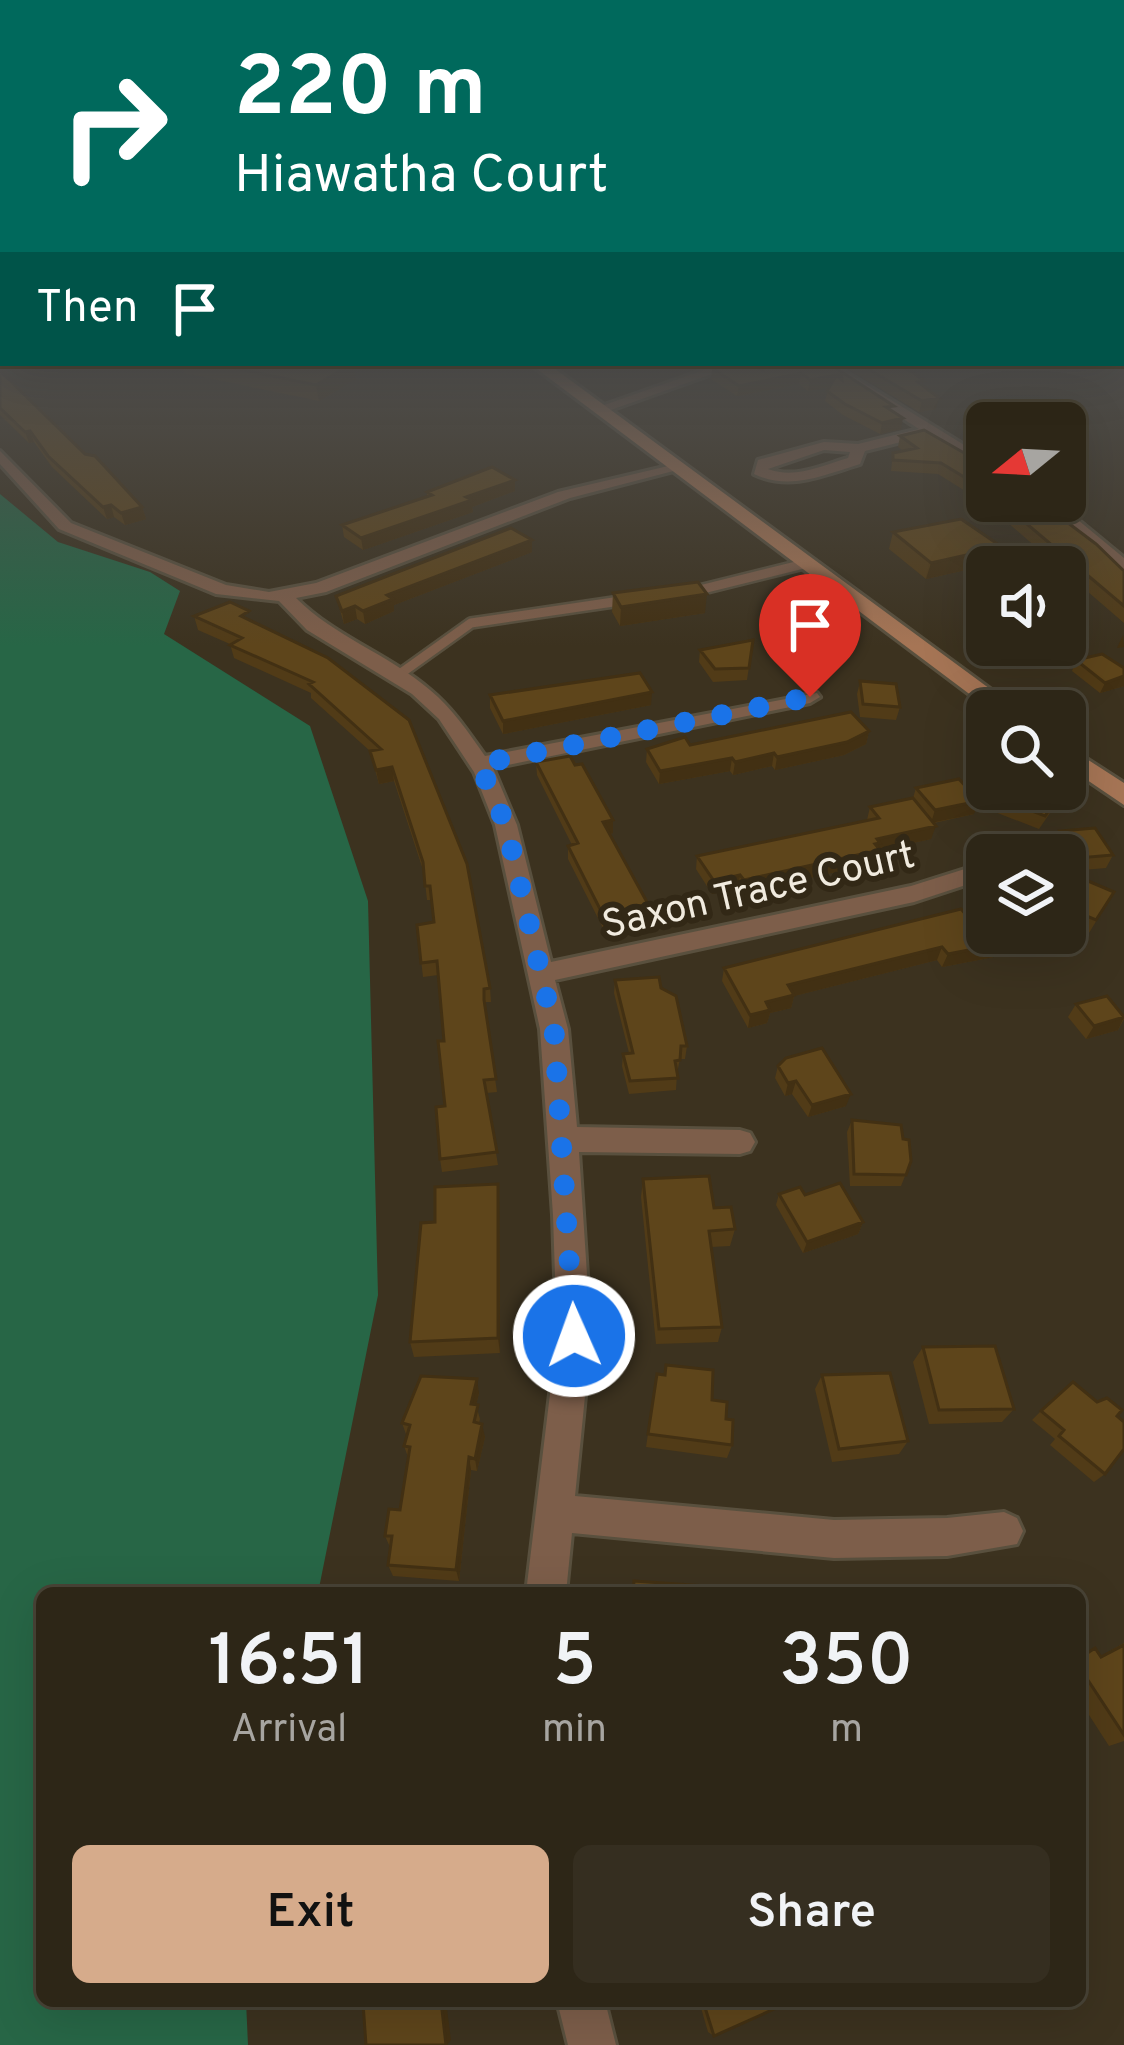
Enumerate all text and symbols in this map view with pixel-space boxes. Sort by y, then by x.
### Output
text: 220 m [234,39,487,145]
icon: right [36,48,192,204]
text: Hiawatha Court [234,143,609,212]
icon: arrive [162,276,228,342]
text: Then [36,281,138,338]
north arrow [966,402,1086,522]
map controls [966,402,1086,954]
button: sound [966,546,1086,666]
pin [759,574,861,697]
icon: arrive [777,592,843,658]
button: search [966,690,1086,810]
street label: Saxon Trace Court [598,833,920,952]
button: layers [966,834,1086,954]
position arrow [511,1273,637,1399]
text: 16:51 [208,1619,370,1711]
text: 5 [552,1619,597,1711]
text: 350 [779,1619,914,1711]
text: Arrival [231,1707,347,1756]
text: min [542,1707,607,1756]
text: m [830,1707,863,1756]
button: Exit [72,1845,549,1983]
button: Share [573,1845,1050,1983]

